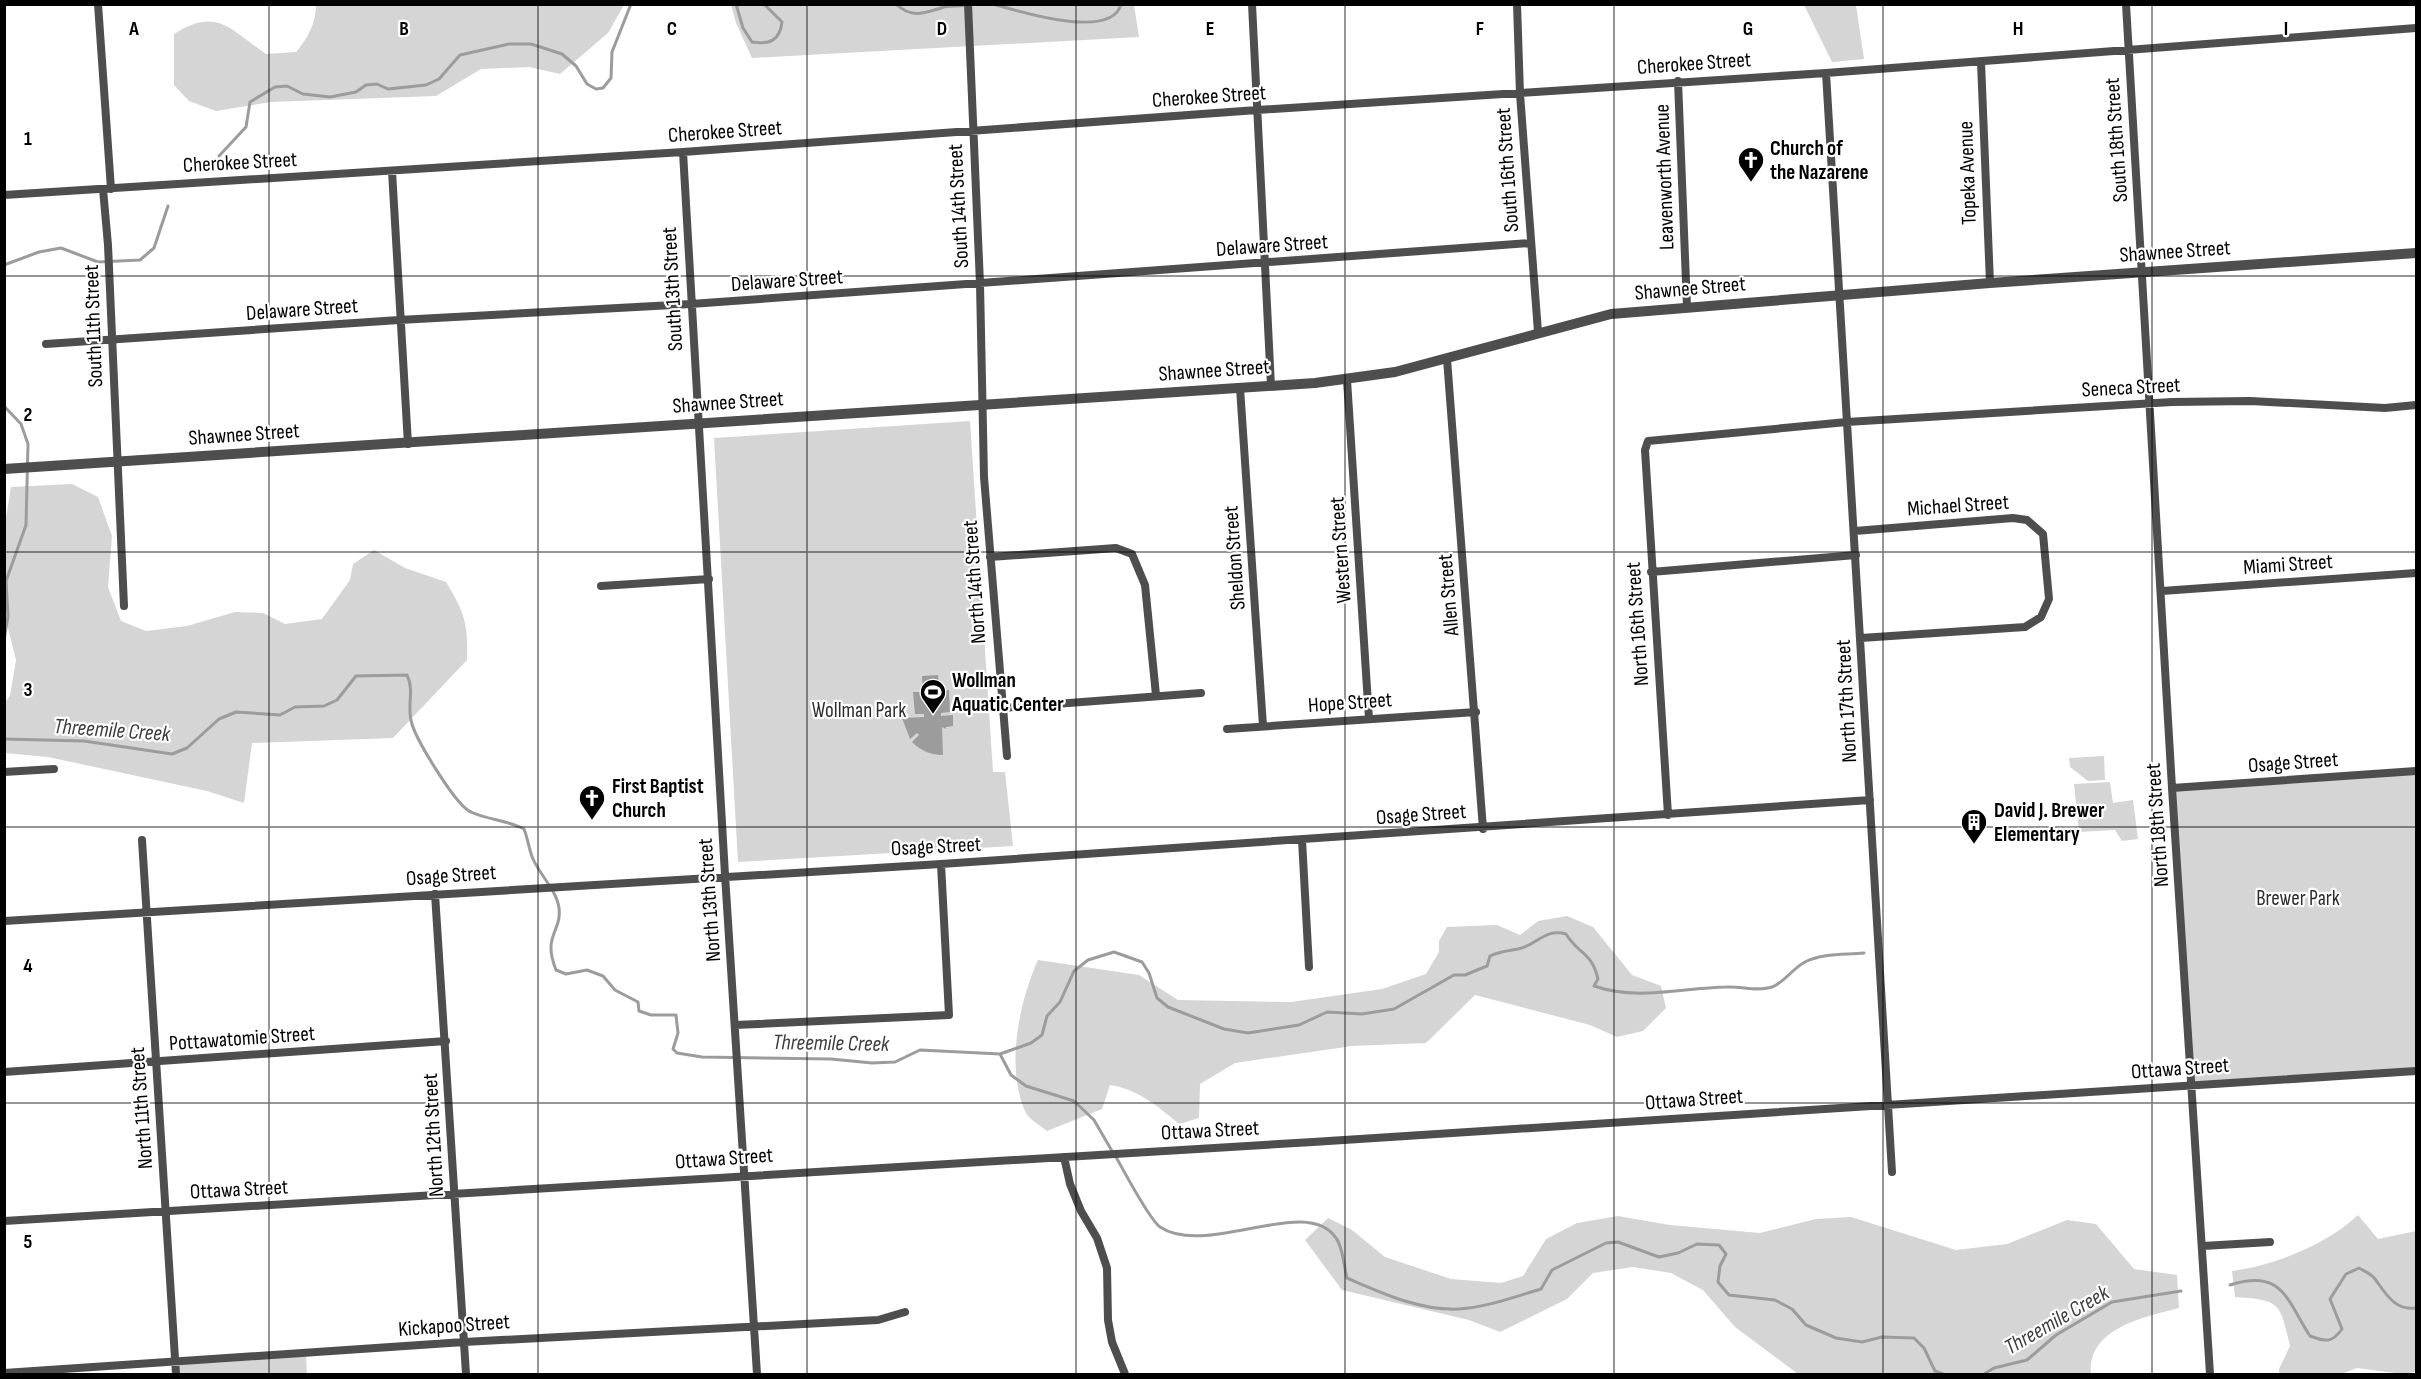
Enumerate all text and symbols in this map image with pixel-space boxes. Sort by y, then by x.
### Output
text: A [128,17,139,41]
text: B [399,17,409,41]
text: C [667,17,677,41]
text: D [937,17,947,41]
text: E [1206,17,1214,41]
text: F [1476,17,1484,41]
text: G [1743,17,1753,41]
text: H [2013,17,2023,41]
text: I [2284,17,2288,41]
street label: Cherokee Street [1636,47,1752,80]
street label: South 18th Street [2100,77,2133,203]
street label: Cherokee Street [1151,80,1267,113]
street label: Leavenworth Avenue [1649,104,1680,250]
street label: South 16th Street [1491,107,1524,233]
street label: Cherokee Street [667,115,783,148]
street label: Topeka Avenue [1953,121,1982,225]
text: 1 [24,127,32,151]
place label: Church of the Nazarene [1770,136,1869,185]
street label: South 14th Street [943,143,974,269]
church icon: Church of the Nazarene [1736,145,1766,183]
street label: Cherokee Street [182,147,298,178]
street label: South 13th Street [657,226,688,352]
street label: Delaware Street [1215,229,1329,262]
street label: Shawnee Street [2119,235,2231,268]
street label: South 11th Street [79,264,108,388]
street label: Delaware Street [730,264,844,297]
street label: Shawnee Street [1634,271,1747,306]
street label: Delaware Street [245,293,359,326]
street label: Shawnee Street [1158,354,1270,387]
street label: Seneca Street [2081,372,2181,403]
street label: Shawnee Street [672,386,784,419]
text: 2 [24,403,32,427]
street label: Shawnee Street [188,418,300,451]
street label: Michael Street [1906,489,2010,522]
street label: Western Street [1324,496,1357,604]
street label: Sheldon Street [1218,505,1251,611]
street label: North 14th Street [958,519,991,644]
street label: Miami Street [2243,549,2334,580]
street label: Allen Street [1432,553,1465,638]
street label: North 16th Street [1621,561,1654,687]
street label: North 17th Street [1831,639,1862,763]
place label: Wollman Aquatic Center [951,668,1064,717]
sports icon: Wollman Aquatic Center [918,677,948,715]
text: 3 [24,678,33,702]
street label: Hope Street [1307,687,1393,718]
park label: Wollman Park [812,698,906,723]
water label: Threemile Creek [53,713,172,748]
street label: Osage Street [2247,747,2339,778]
street label: North 18th Street [2141,762,2174,888]
place label: First Baptist Church [612,774,704,823]
church icon: First Baptist Church [577,783,607,821]
place label: David J. Brewer Elementary [1994,798,2105,847]
street label: Osage Street [1375,799,1467,830]
building icon: David J. Brewer Elementary [1959,807,1989,845]
street label: Osage Street [890,832,982,861]
street label: North 13th Street [693,837,726,963]
street label: Osage Street [405,860,497,891]
park label: Brewer Park [2256,886,2340,911]
text: 4 [23,954,33,978]
street label: Pottawatomie Street [168,1021,316,1056]
water label: Threemile Creek [773,1029,890,1058]
street label: North 11th Street [125,1046,158,1170]
street label: Ottawa Street [2130,1053,2230,1084]
street label: North 12th Street [418,1073,449,1197]
street label: Ottawa Street [1644,1084,1744,1115]
street label: Ottawa Street [1160,1115,1260,1146]
street label: Ottawa Street [674,1143,774,1174]
street label: Ottawa Street [189,1174,289,1205]
text: 5 [24,1230,33,1254]
water label: Threemile Creek [2000,1279,2115,1361]
street label: Kickapoo Street [397,1309,511,1342]

